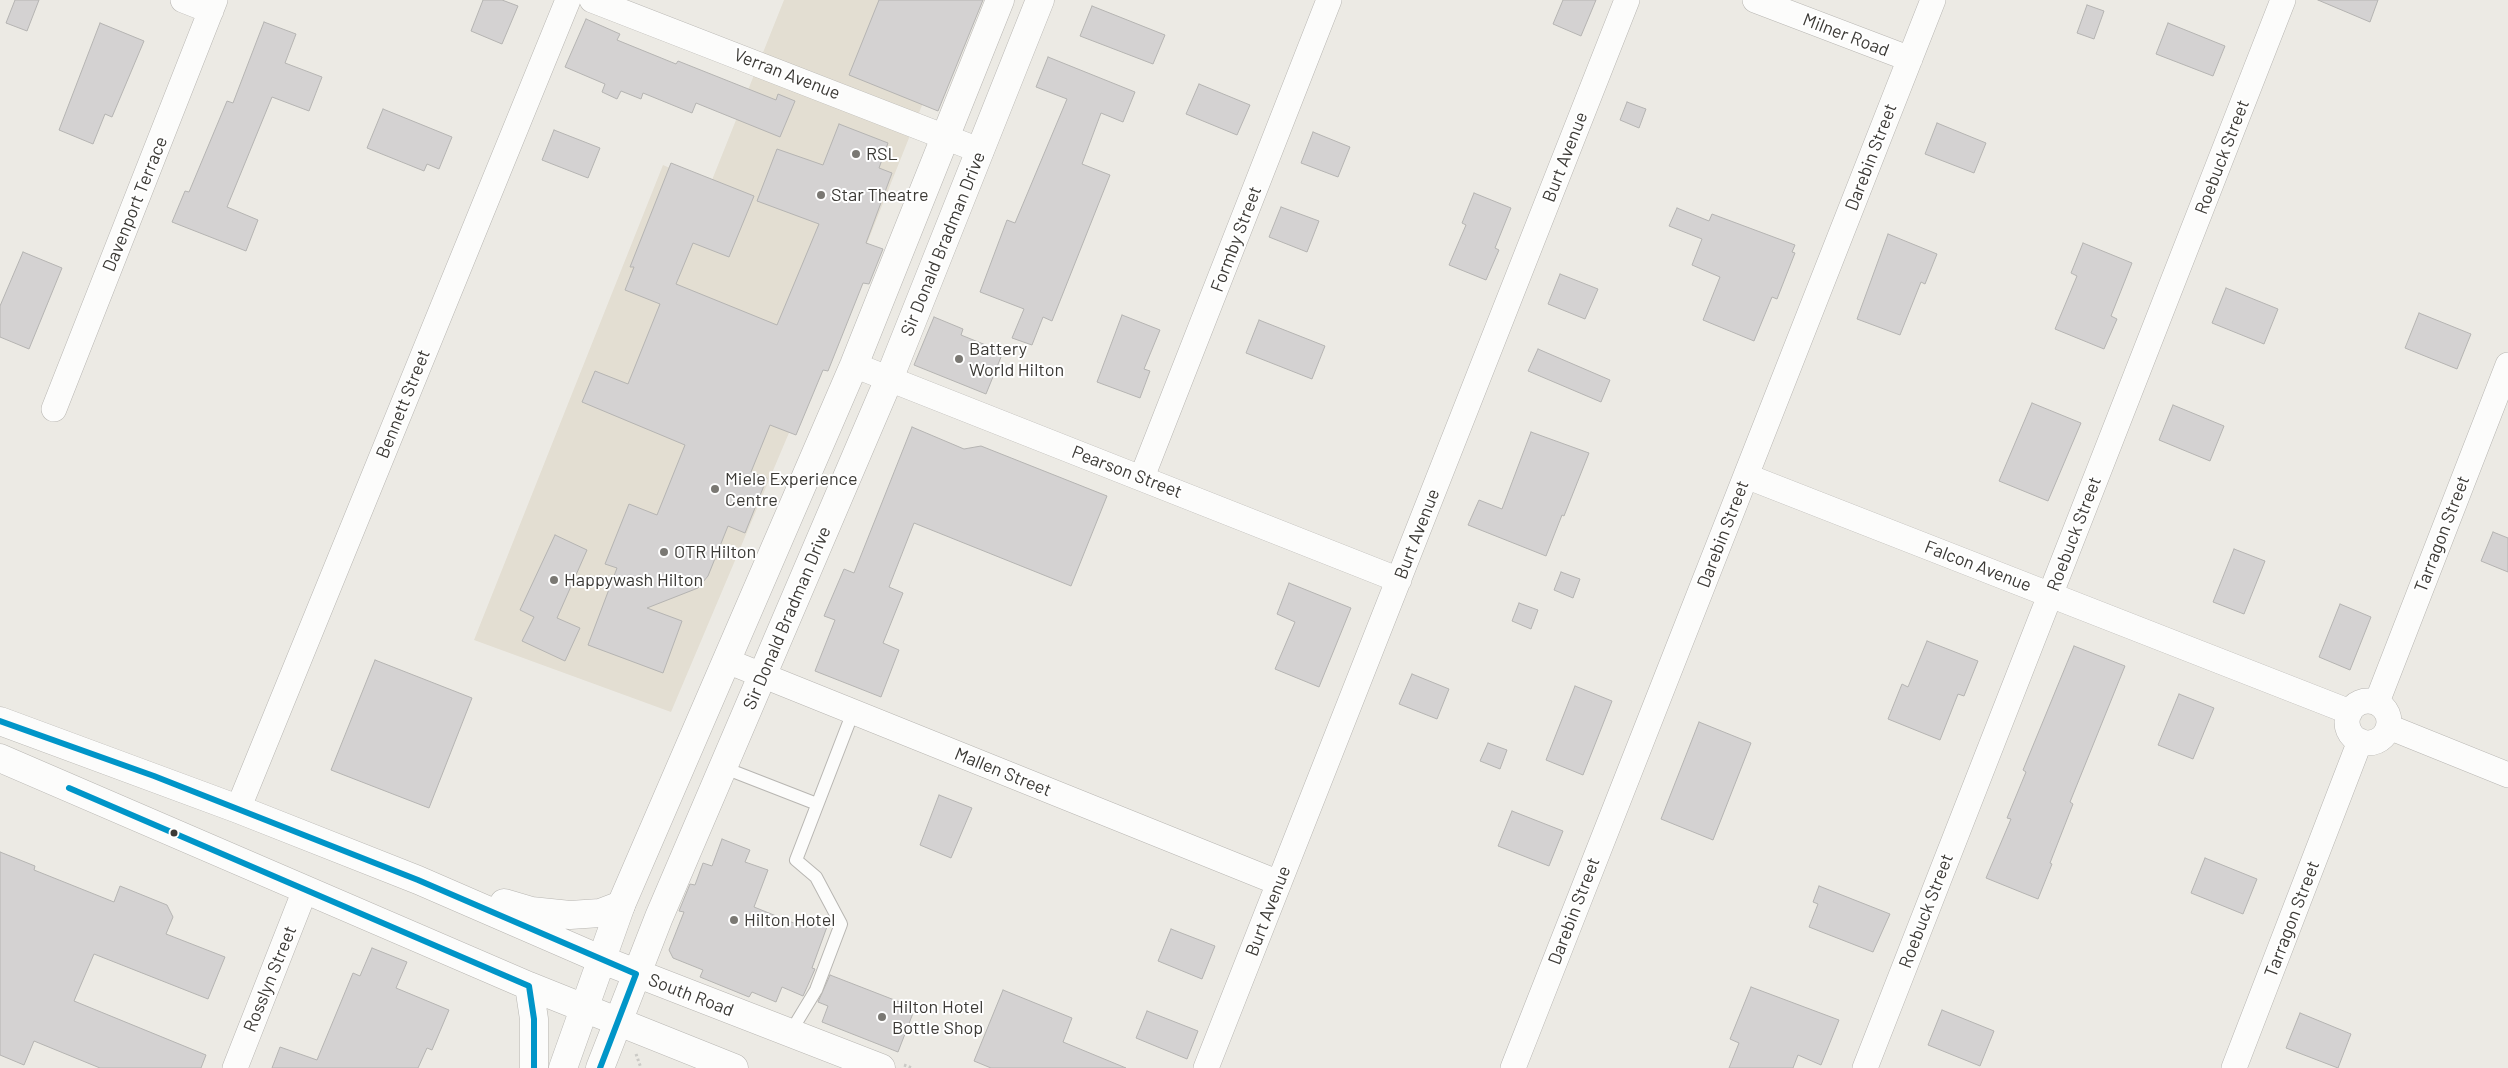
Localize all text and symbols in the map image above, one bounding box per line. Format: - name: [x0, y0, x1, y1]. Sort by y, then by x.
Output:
- street label: Milner Road: [1800, 9, 1892, 61]
- street label: Verran Avenue: [731, 44, 843, 104]
- street label: Roebuck Street: [2190, 97, 2254, 217]
- street label: Darebin Street: [1841, 100, 1901, 214]
- street label: Burt Avenue: [1538, 109, 1592, 205]
- street label: Davenport Terrace: [98, 133, 172, 275]
- place label: RSL: [866, 143, 898, 165]
- marker: RSL: [850, 148, 862, 160]
- street label: Sir Donald Bradman Drive: [896, 149, 990, 339]
- street label: Formby Street: [1206, 183, 1266, 295]
- place label: Star Theatre: [831, 184, 928, 206]
- marker: Star Theatre: [815, 189, 827, 201]
- place label: Battery World Hilton: [969, 338, 1064, 380]
- street label: Bennett Street: [371, 346, 435, 462]
- marker: Battery World Hilton: [953, 353, 965, 365]
- street label: Pearson Street: [1069, 441, 1185, 503]
- place label: Miele Experience Centre: [725, 468, 857, 510]
- street label: Tarragon Street: [2410, 473, 2474, 595]
- street label: Roebuck Street: [2042, 474, 2106, 594]
- street label: Darebin Street: [1693, 477, 1753, 591]
- marker: Miele Experience Centre: [709, 483, 721, 495]
- street label: Burt Avenue: [1390, 486, 1444, 582]
- street label: Sir Donald Bradman Drive: [739, 523, 835, 713]
- street label: Falcon Avenue: [1922, 536, 2034, 596]
- place label: OTR Hilton: [674, 541, 756, 563]
- marker: OTR Hilton: [658, 546, 670, 558]
- place label: Happywash Hilton: [564, 569, 703, 591]
- marker: Happywash Hilton: [548, 574, 560, 586]
- street label: Mallen Street: [951, 743, 1055, 801]
- unlabelled marker: [169, 828, 179, 838]
- street label: Roebuck Street: [1894, 851, 1958, 971]
- street label: Darebin Street: [1544, 854, 1604, 968]
- street label: Tarragon Street: [2260, 858, 2324, 980]
- street label: Burt Avenue: [1241, 863, 1295, 959]
- place label: Hilton Hotel: [744, 909, 835, 931]
- marker: Hilton Hotel: [728, 914, 740, 926]
- street label: Rosslyn Street: [239, 923, 301, 1035]
- street label: South Road: [645, 969, 737, 1021]
- place label: Hilton Hotel Bottle Shop: [892, 996, 983, 1038]
- marker: Hilton Hotel Bottle Shop: [876, 1011, 888, 1023]

